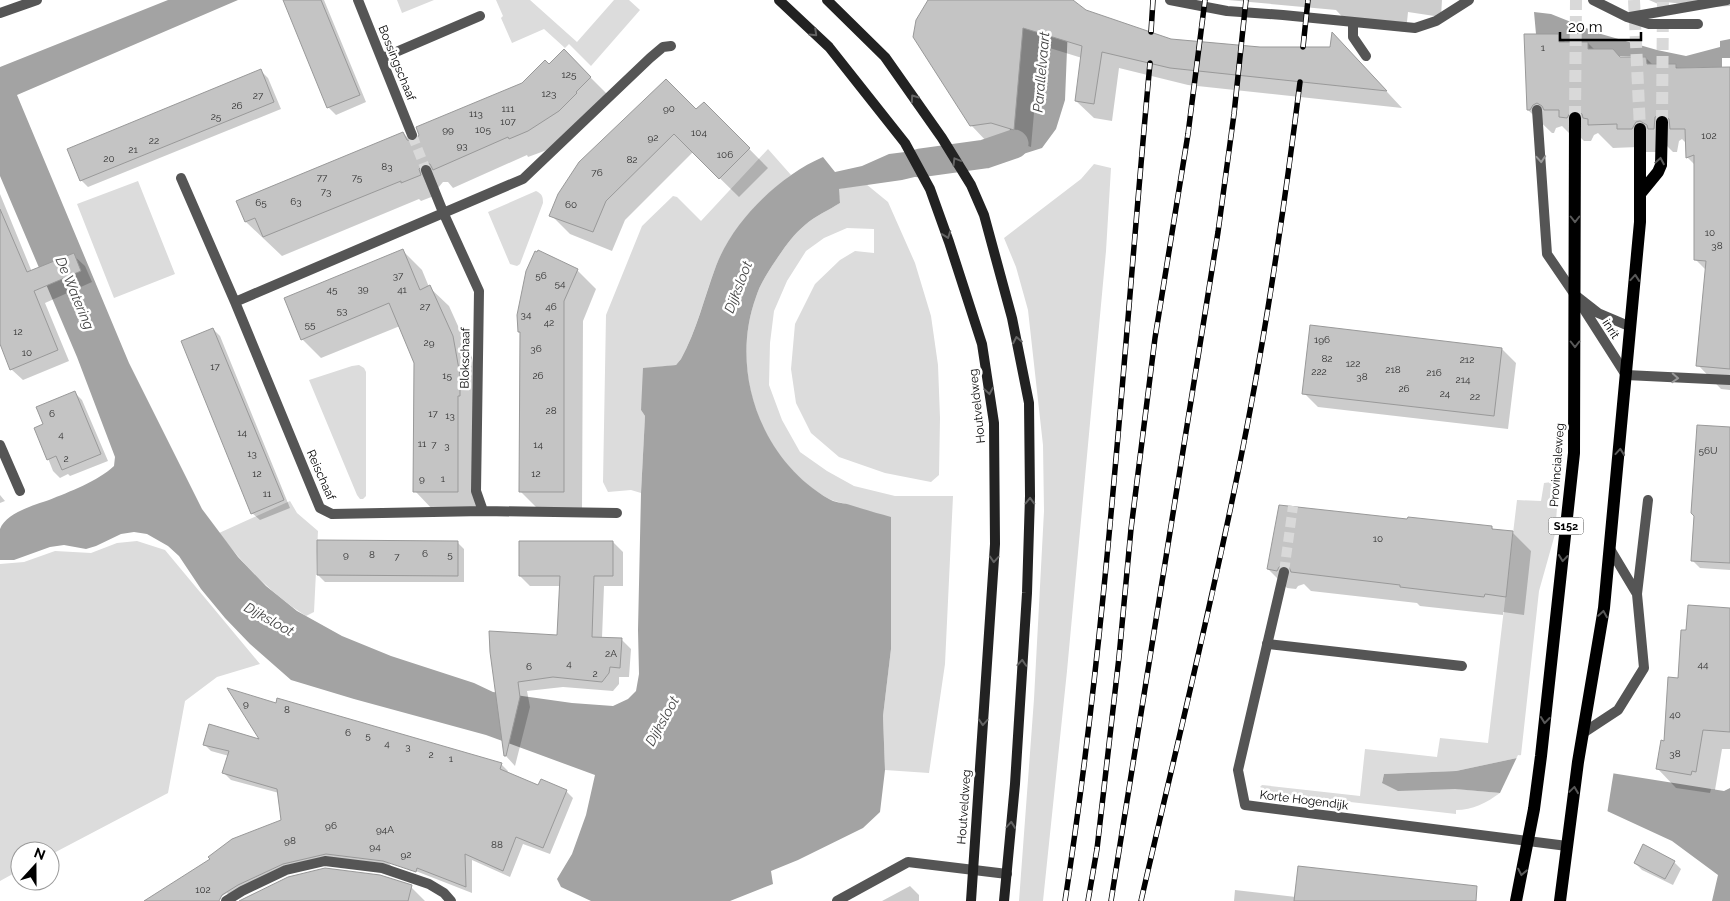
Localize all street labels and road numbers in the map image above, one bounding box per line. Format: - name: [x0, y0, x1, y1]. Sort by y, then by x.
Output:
- street label: Bossingschaaf: [376, 23, 419, 104]
- street label: inrit: [1600, 317, 1622, 341]
- street label: Blokschaaf: [457, 326, 473, 389]
- street label: Houtveldweg: [966, 368, 988, 444]
- street label: Provincialeweg: [1547, 422, 1567, 508]
- street label: Reischaaf: [304, 448, 339, 503]
- road number: S152: [1548, 518, 1584, 534]
- street label: Houtveldweg: [954, 769, 974, 845]
- street label: Korte Hogendijk: [1259, 788, 1350, 812]

